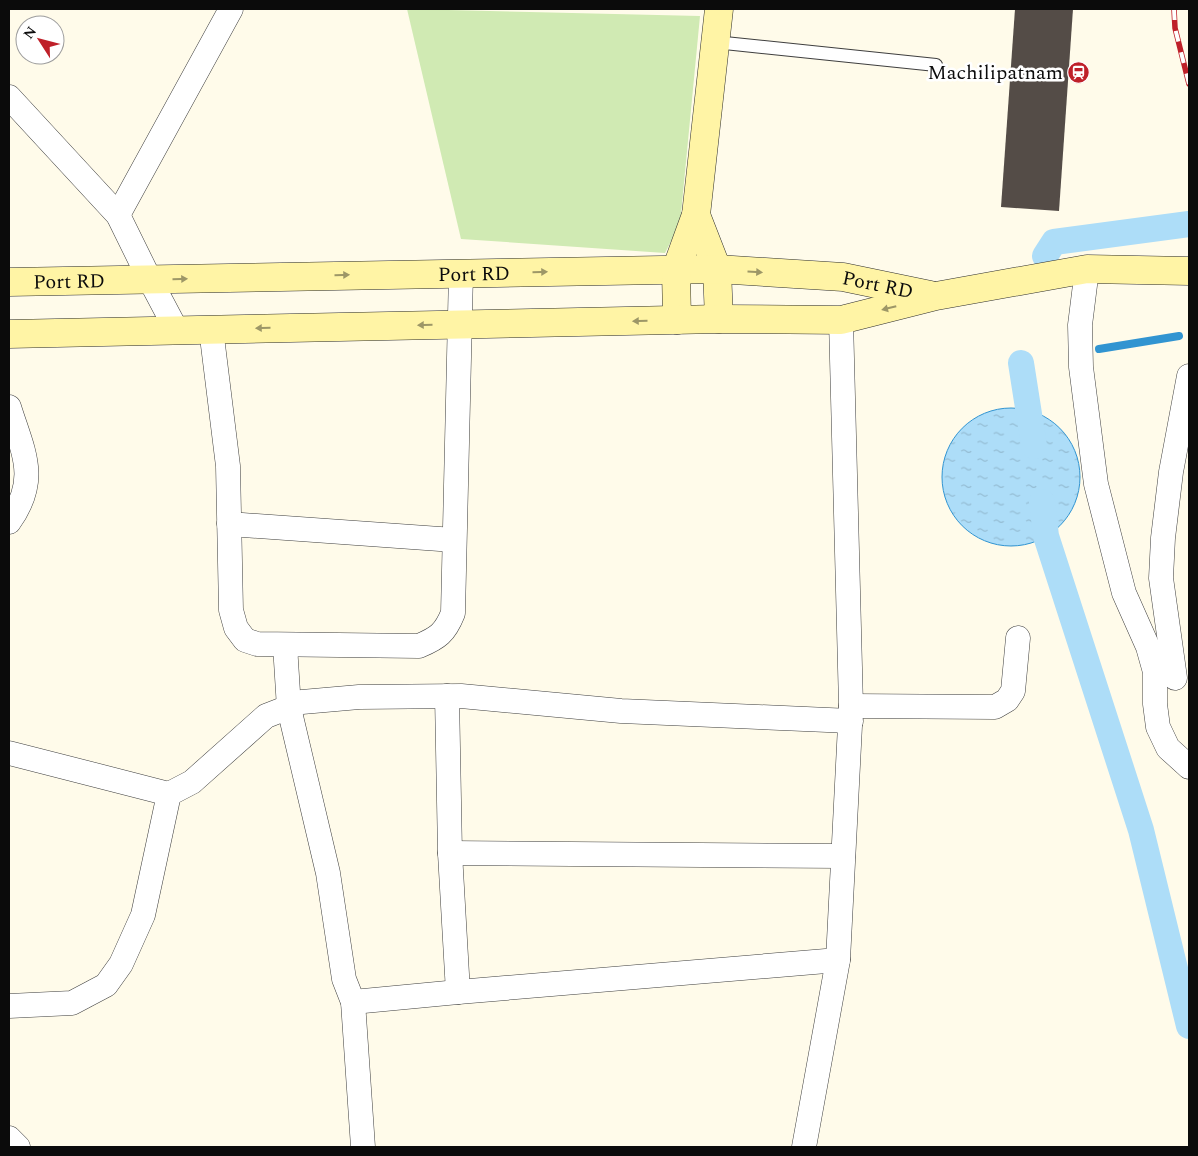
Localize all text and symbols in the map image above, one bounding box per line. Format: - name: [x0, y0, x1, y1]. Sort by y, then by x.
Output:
- north arrow: [15, 15, 65, 65]
- text: N: [18, 22, 42, 43]
- place label: Machilipatnam: [928, 58, 1063, 88]
- station icon: Machilipatnam: [1067, 60, 1091, 84]
- street label: Port RD: [438, 259, 510, 290]
- street label: Port RD: [839, 263, 916, 307]
- street label: Port RD: [33, 266, 105, 298]
- one-way arrow: [532, 268, 548, 276]
- one-way arrow: [747, 268, 763, 276]
- one-way arrow: [335, 271, 351, 279]
- one-way arrow: [172, 274, 188, 282]
- one-way arrow: [881, 304, 896, 312]
- one-way arrow: [632, 317, 648, 325]
- one-way arrow: [417, 321, 433, 329]
- one-way arrow: [254, 325, 270, 333]

